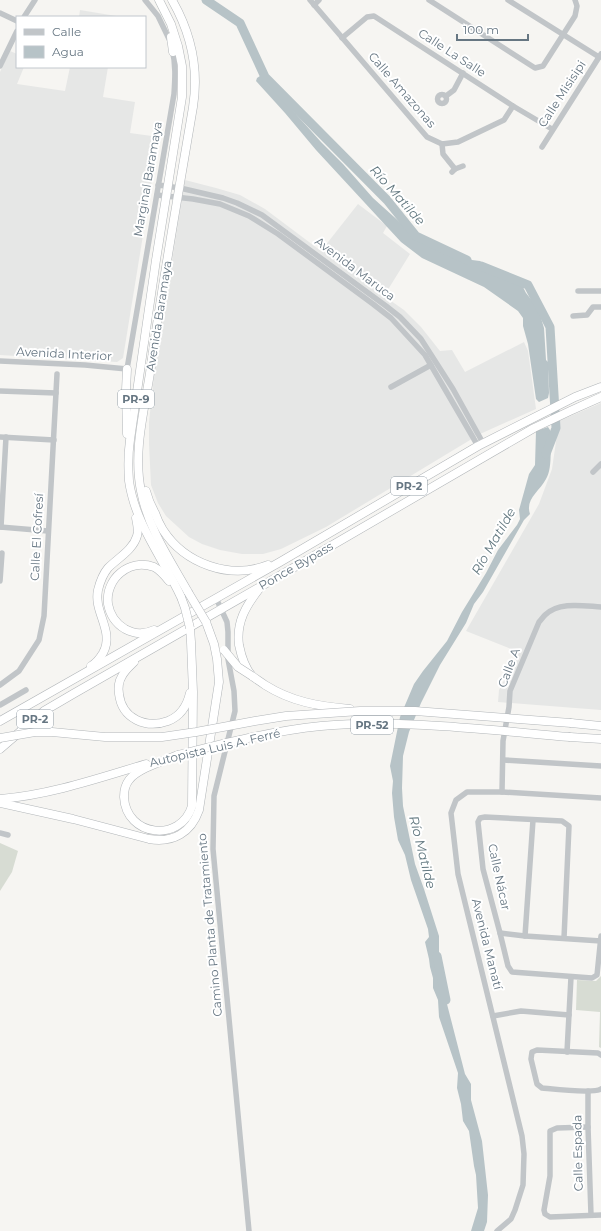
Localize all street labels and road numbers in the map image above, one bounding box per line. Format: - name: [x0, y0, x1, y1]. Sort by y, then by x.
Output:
- street label: Calle La Salle: [416, 25, 489, 80]
- street label: Calle Amazonas: [365, 49, 439, 131]
- street label: Calle Misisipi: [534, 58, 589, 130]
- street label: Marginal Baramaya: [130, 120, 165, 238]
- street label: Avenida Maruca: [312, 233, 398, 304]
- street label: Avenida Baramaya: [142, 259, 175, 372]
- street label: Avenida Interior: [16, 344, 112, 363]
- road number: PR-9: [118, 390, 154, 408]
- road number: PR-2: [391, 477, 427, 495]
- street label: Calle El Cofresí: [27, 492, 46, 581]
- street label: Ponce Bypass: [256, 538, 336, 593]
- street label: Calle A: [494, 646, 523, 690]
- road number: PR-2: [17, 710, 53, 728]
- road number: PR-52: [351, 716, 393, 734]
- street label: Autopista Luis A. Ferré: [148, 725, 282, 770]
- street label: Camino Planta de Tratamiento: [194, 833, 225, 1017]
- street label: Calle Nácar: [485, 842, 514, 912]
- street label: Avenida Manatí: [469, 897, 506, 992]
- street label: Calle Espada: [569, 1115, 586, 1191]

